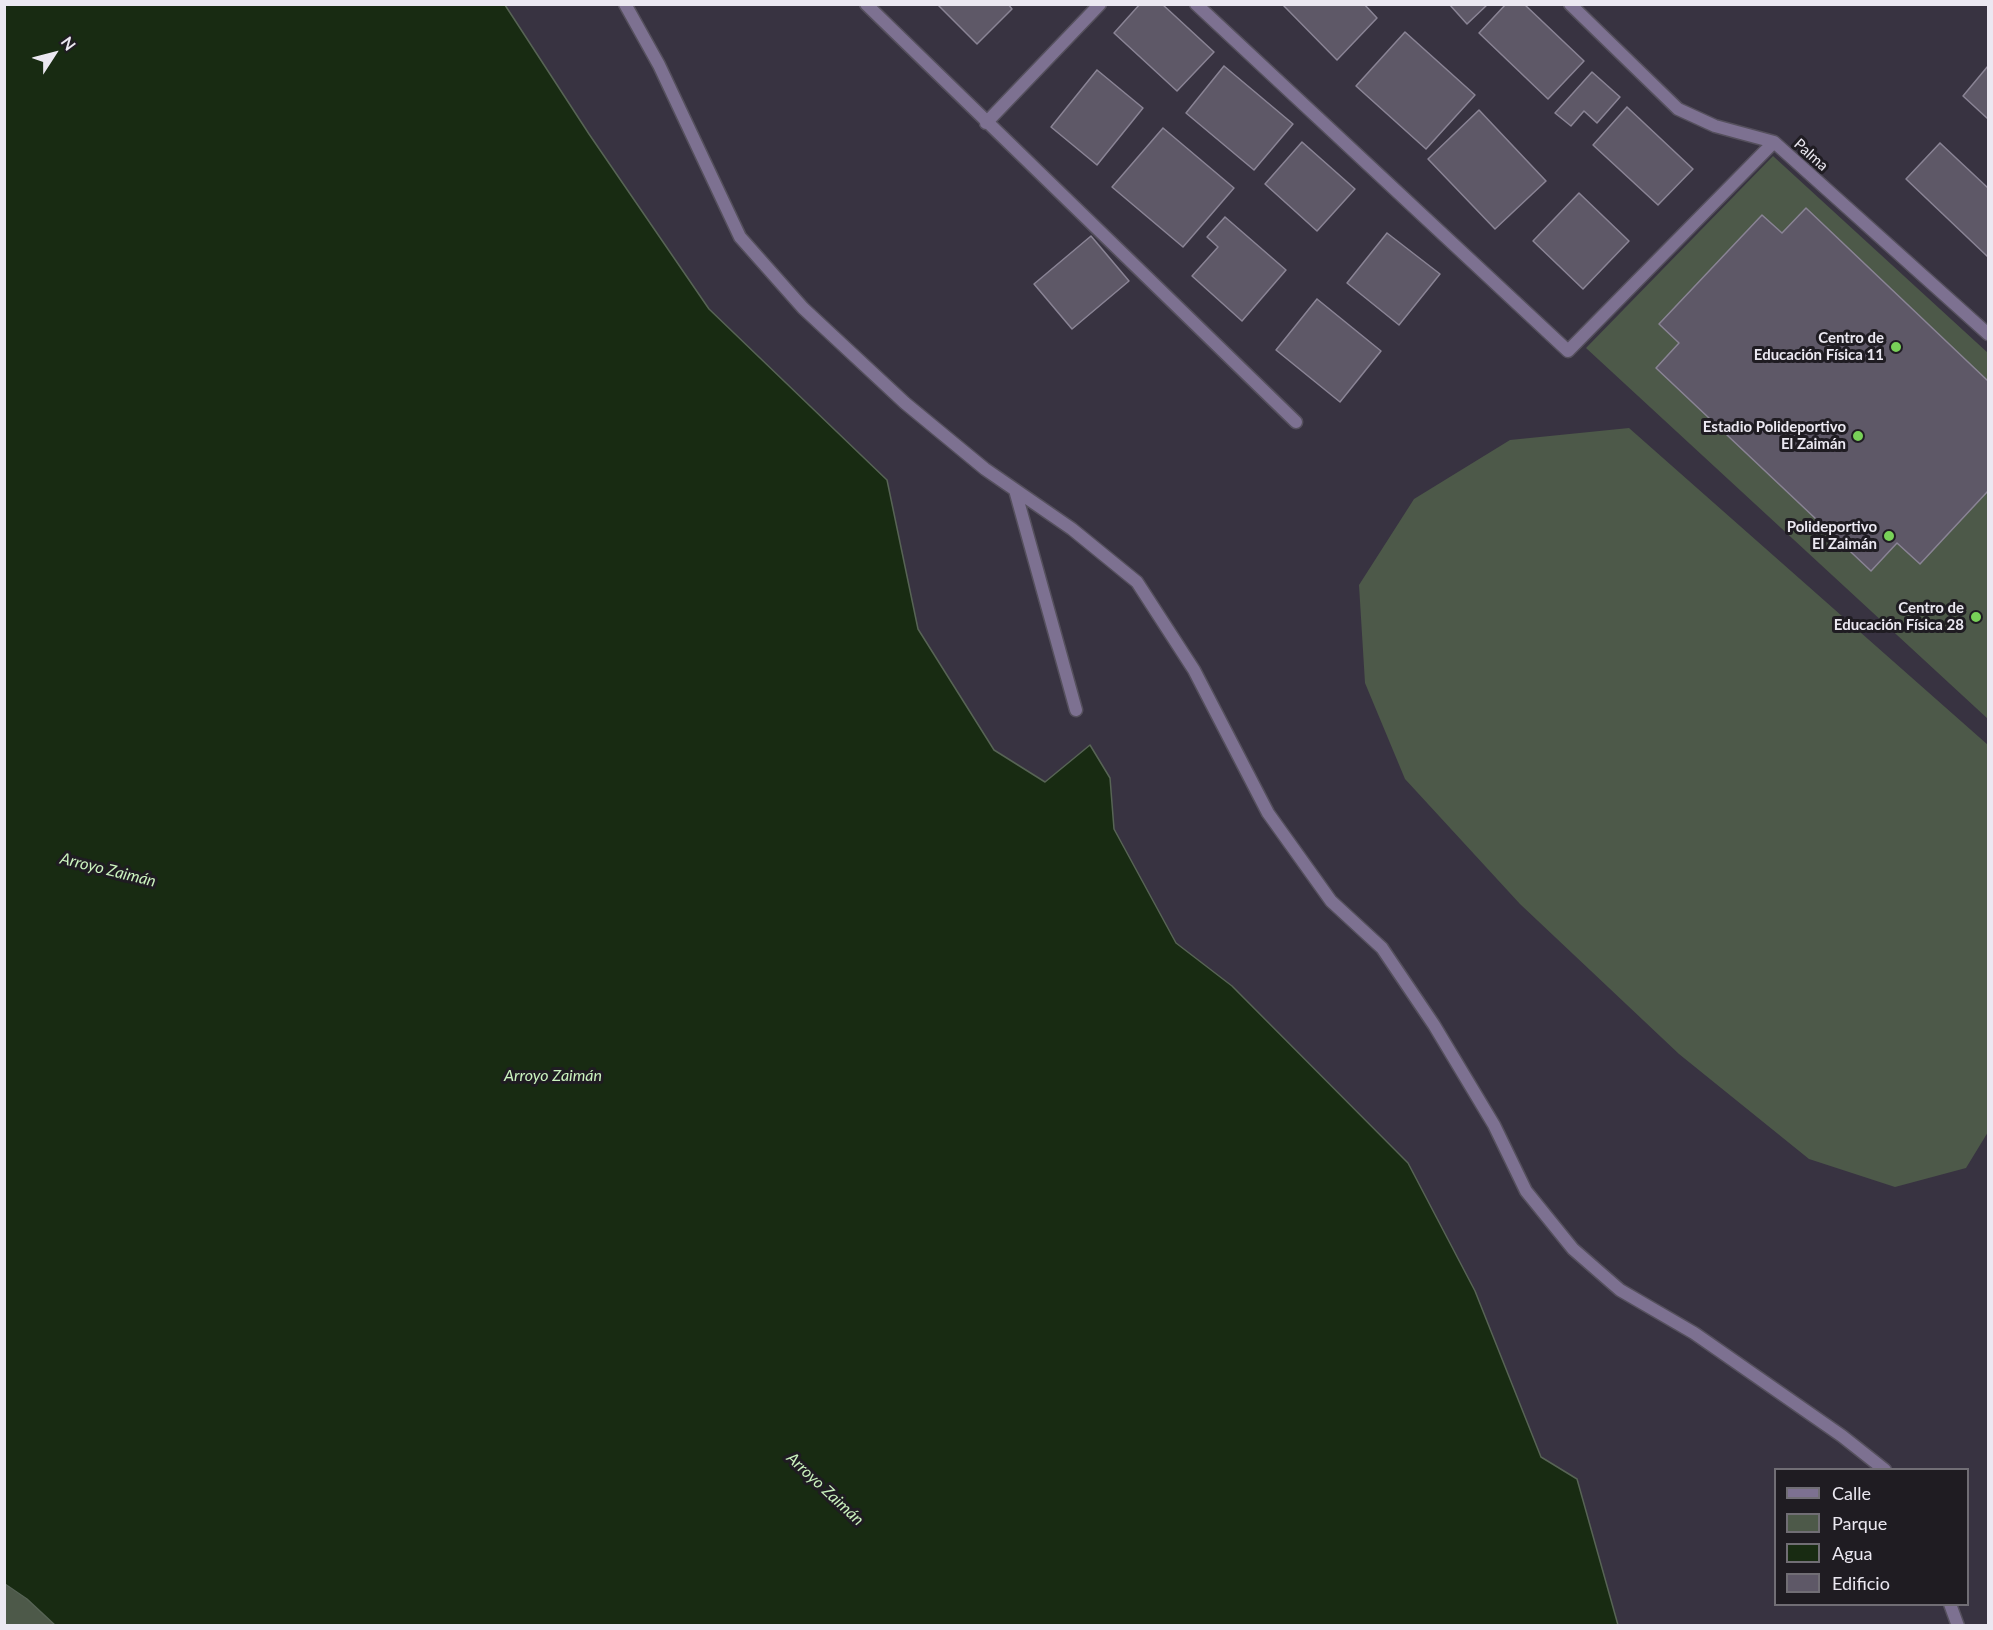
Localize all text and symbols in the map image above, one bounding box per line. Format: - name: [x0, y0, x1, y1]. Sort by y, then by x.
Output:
- north arrow: [24, 24, 84, 84]
- text: N: [58, 33, 80, 54]
- street label: Palma: [1790, 135, 1832, 175]
- place label: Centro de Educación Física 11: [1754, 329, 1884, 364]
- marker: Centro de Educación Física 11: [1889, 340, 1903, 354]
- place label: Estadio Polideportivo El Zaimán: [1703, 418, 1846, 453]
- marker: Estadio Polideportivo El Zaimán: [1851, 429, 1865, 443]
- place label: Polideportivo El Zaimán: [1787, 518, 1877, 553]
- marker: Polideportivo El Zaimán: [1882, 529, 1896, 543]
- place label: Centro de Educación Física 28: [1834, 599, 1964, 634]
- marker: Centro de Educación Física 28: [1969, 610, 1983, 624]
- water label: Arroyo Zaimán: [58, 849, 158, 891]
- water label: Arroyo Zaimán: [504, 1066, 602, 1086]
- water label: Arroyo Zaimán: [783, 1449, 867, 1529]
- legend: [1774, 1468, 1969, 1606]
- text: Calle: [1832, 1482, 1871, 1504]
- text: Parque: [1832, 1512, 1887, 1534]
- text: Agua: [1832, 1542, 1873, 1564]
- text: Edificio: [1832, 1572, 1890, 1594]

